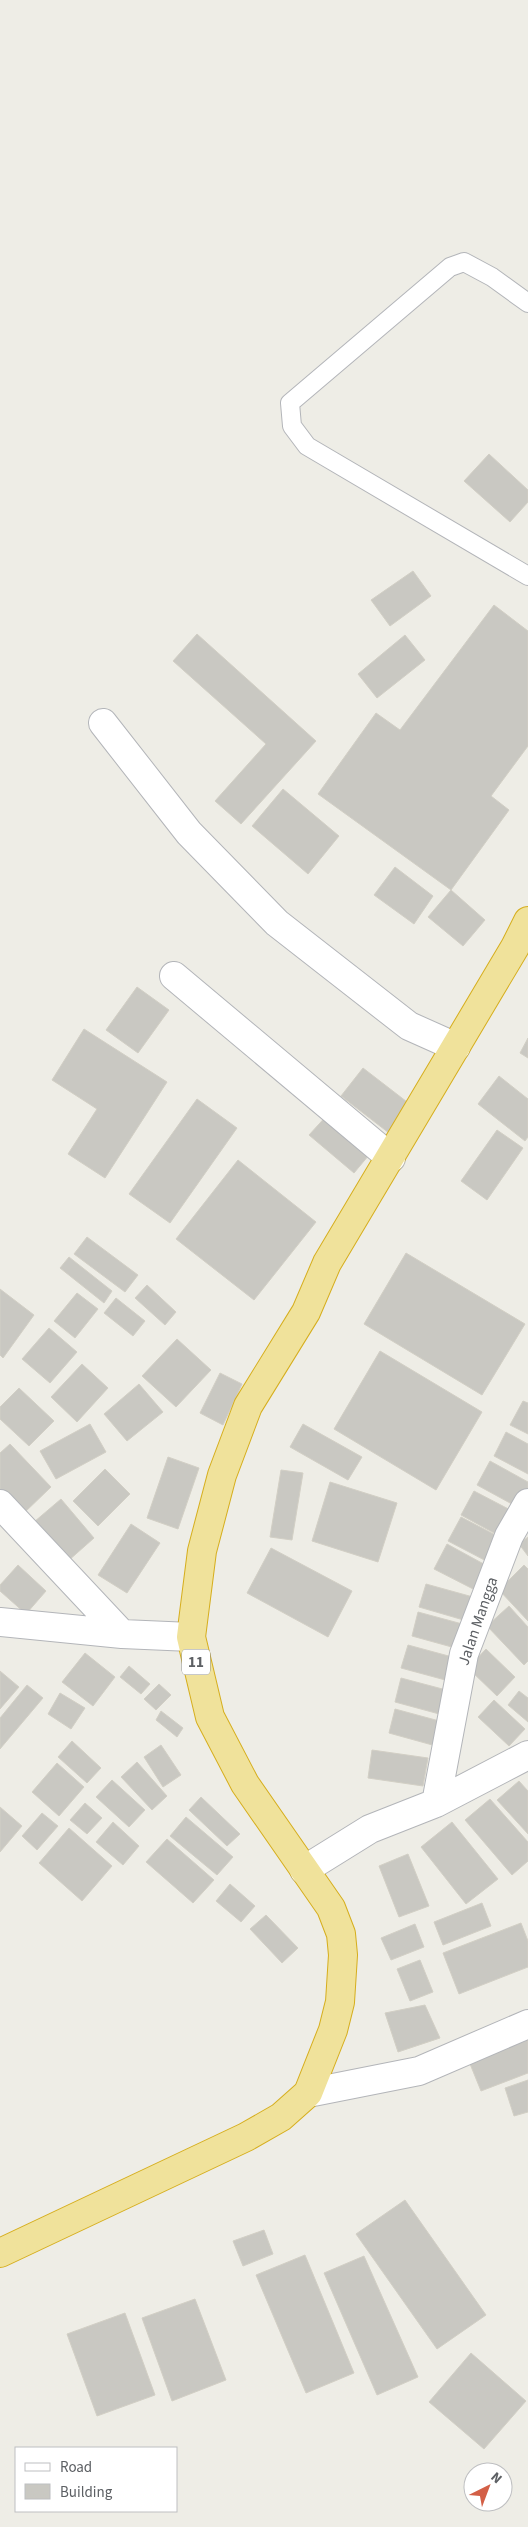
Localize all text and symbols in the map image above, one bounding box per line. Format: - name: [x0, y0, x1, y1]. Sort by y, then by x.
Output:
- street label: Jalan Mangga: [453, 1574, 503, 1668]
- road number: 11: [182, 1650, 210, 1674]
- legend: [15, 2447, 178, 2512]
- text: Road: [60, 2457, 92, 2478]
- north arrow: [463, 2462, 513, 2512]
- text: N: [486, 2468, 506, 2489]
- text: Building: [60, 2482, 113, 2503]

